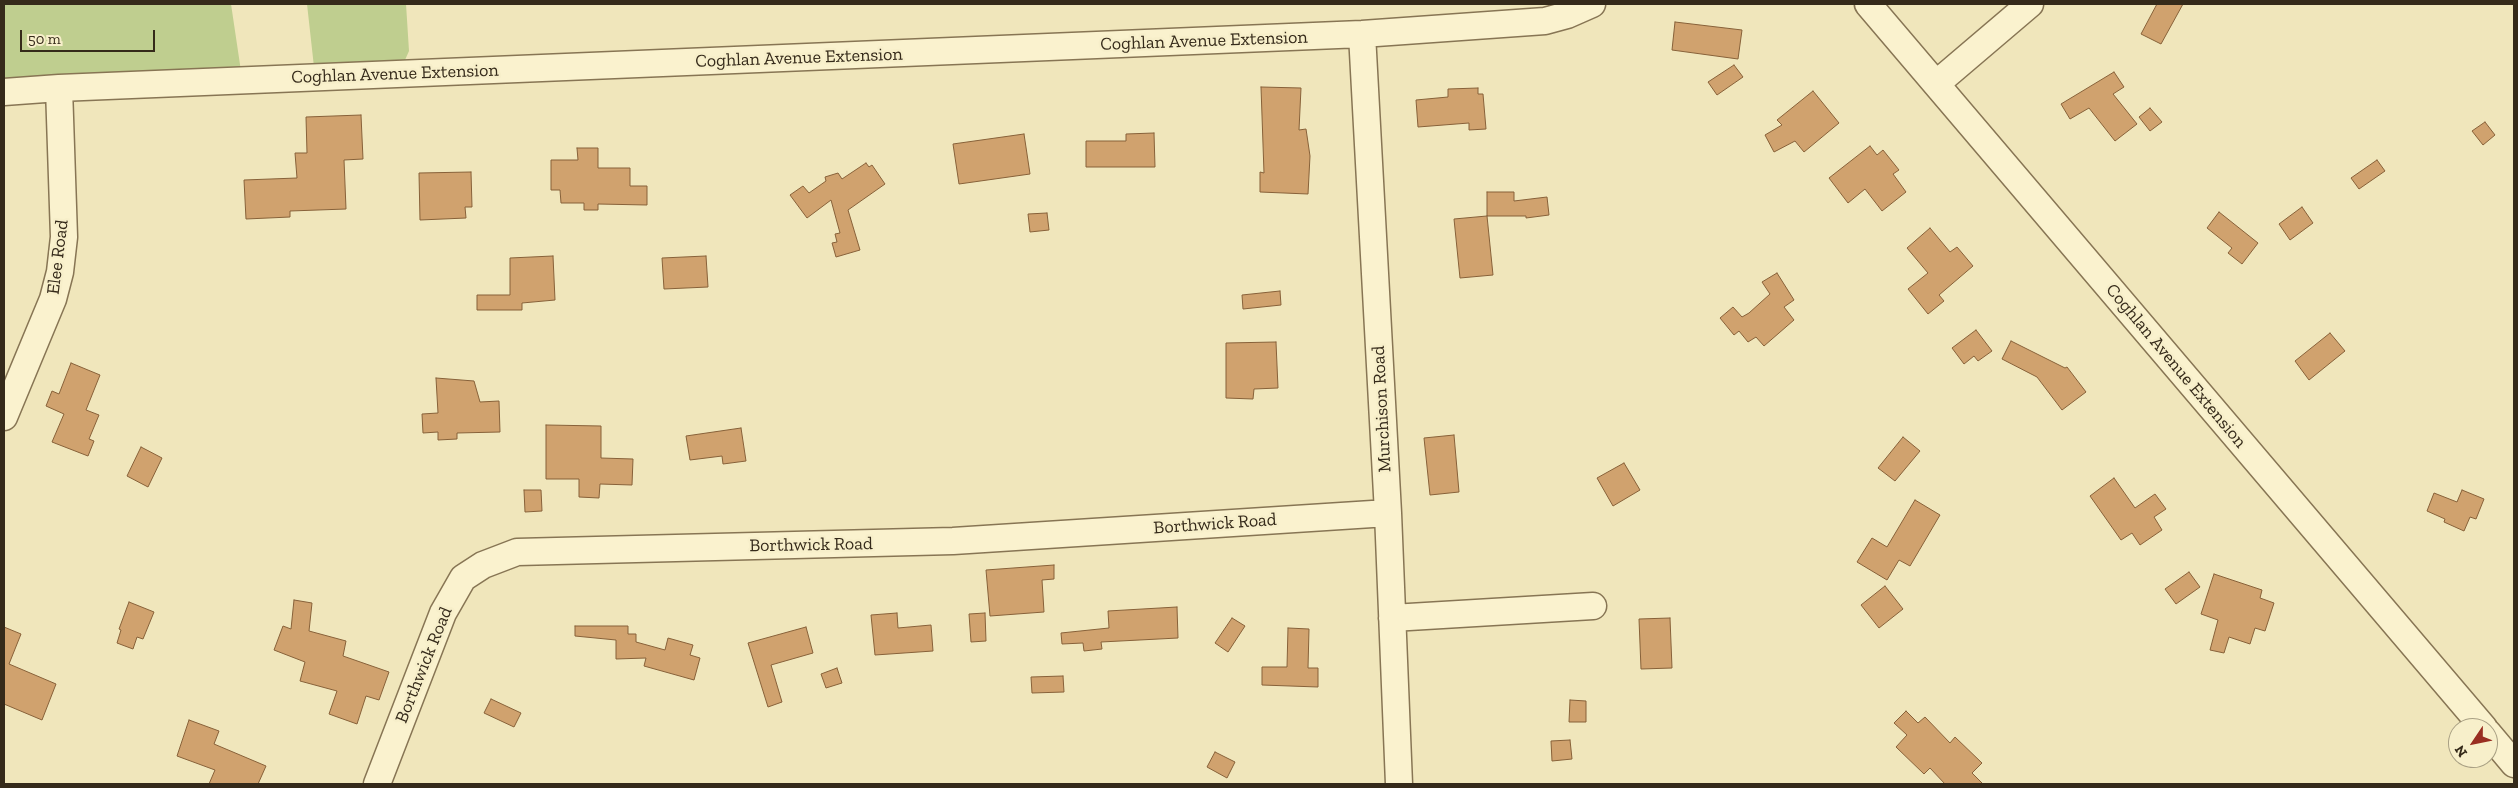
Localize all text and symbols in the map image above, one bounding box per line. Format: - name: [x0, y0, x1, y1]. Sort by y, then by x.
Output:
- scale bar: [22, 20, 158, 52]
- street label: Coghlan Avenue Extension: [1100, 27, 1308, 55]
- text: 50 m: [28, 30, 61, 48]
- street label: Coghlan Avenue Extension: [695, 44, 903, 72]
- street label: Coghlan Avenue Extension: [291, 60, 499, 88]
- street label: Elee Road: [43, 218, 73, 296]
- street label: Coghlan Avenue Extension: [2101, 280, 2251, 452]
- street label: Murchison Road: [1368, 345, 1396, 473]
- street label: Borthwick Road: [1153, 509, 1277, 539]
- street label: Borthwick Road: [749, 533, 873, 557]
- street label: Borthwick Road: [391, 604, 457, 726]
- north arrow: [2448, 718, 2498, 768]
- text: N: [2451, 742, 2471, 760]

